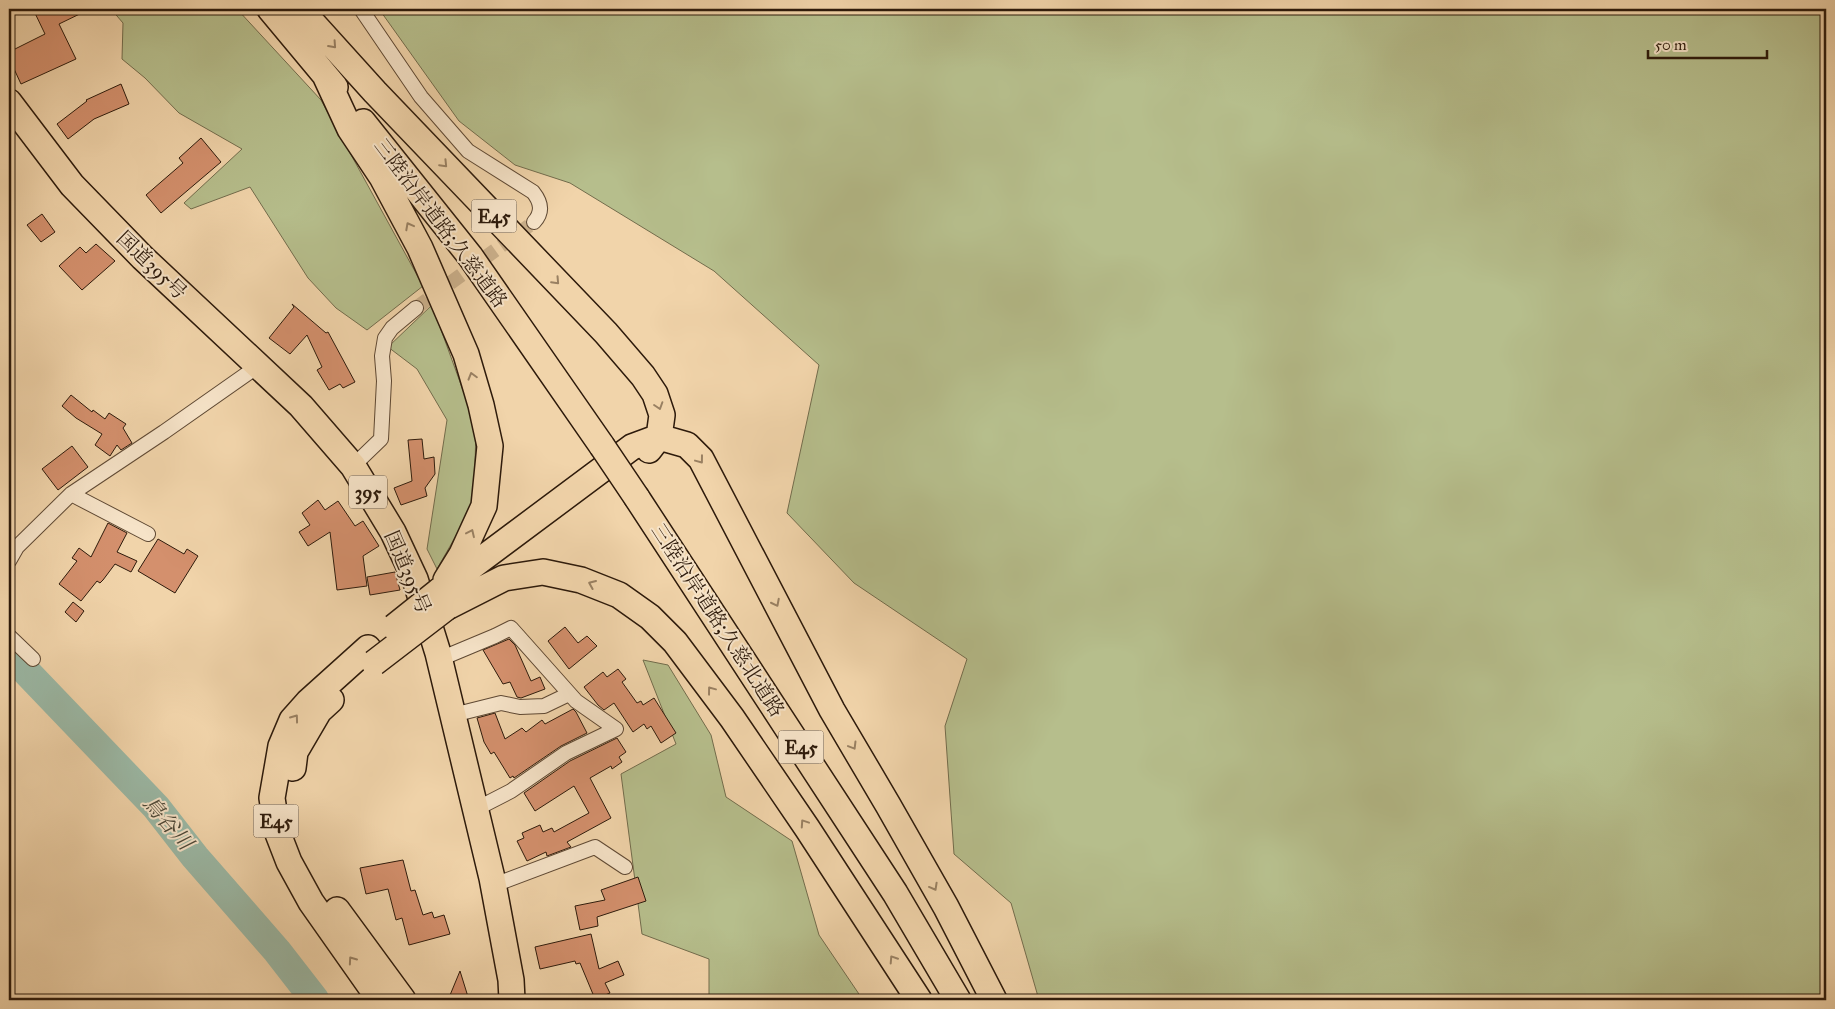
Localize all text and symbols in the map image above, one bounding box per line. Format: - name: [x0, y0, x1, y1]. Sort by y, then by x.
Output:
- scale bar: [1648, 28, 1766, 60]
- text: 50 m: [1655, 36, 1687, 54]
- one-way arrow: [327, 40, 336, 49]
- street label: 三陸沿岸道路;久慈道路: [370, 134, 512, 312]
- one-way arrow: [438, 158, 447, 167]
- road number: E45: [472, 200, 516, 232]
- one-way arrow: [405, 223, 415, 232]
- street label: 国道395号: [112, 226, 192, 304]
- one-way arrow: [550, 276, 559, 285]
- one-way arrow: [468, 372, 478, 380]
- one-way arrow: [653, 401, 663, 409]
- one-way arrow: [694, 454, 703, 464]
- road number: 395: [349, 476, 387, 508]
- street label: 三陸沿岸道路;久慈北道路: [646, 519, 790, 721]
- street label: 国道395号: [380, 527, 436, 617]
- one-way arrow: [465, 529, 476, 538]
- one-way arrow: [588, 580, 597, 591]
- one-way arrow: [770, 598, 780, 607]
- one-way arrow: [708, 686, 717, 696]
- one-way arrow: [289, 714, 298, 724]
- road number: E45: [778, 730, 824, 764]
- one-way arrow: [847, 741, 857, 750]
- water label: 鳥谷川: [138, 791, 200, 857]
- road number: E45: [254, 804, 298, 838]
- one-way arrow: [801, 820, 810, 829]
- one-way arrow: [928, 881, 938, 890]
- one-way arrow: [890, 956, 899, 965]
- one-way arrow: [349, 957, 358, 966]

